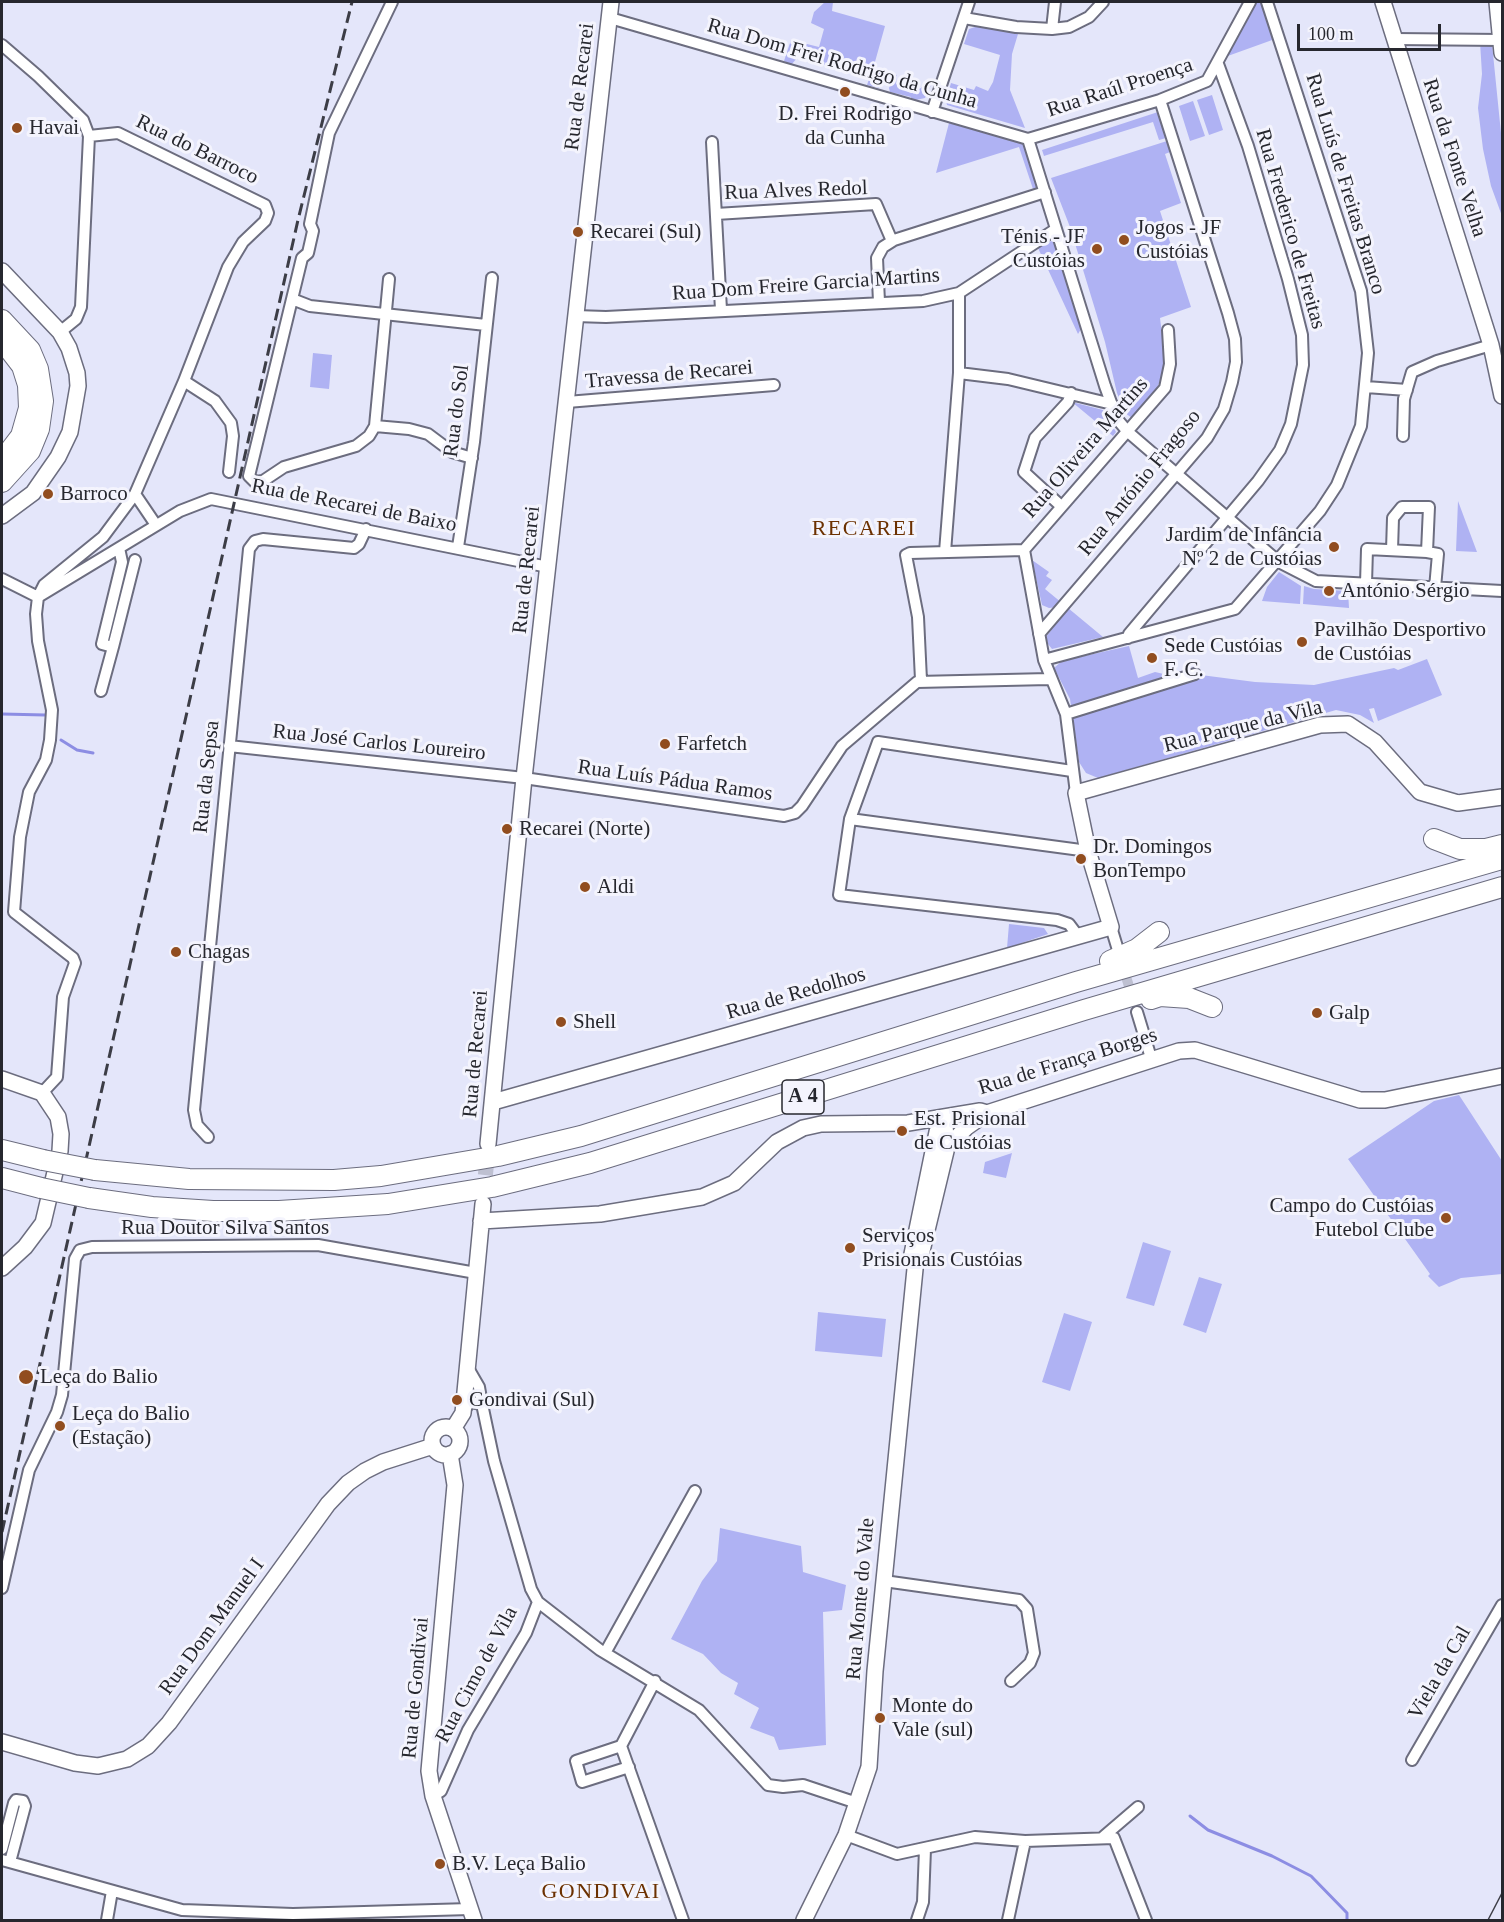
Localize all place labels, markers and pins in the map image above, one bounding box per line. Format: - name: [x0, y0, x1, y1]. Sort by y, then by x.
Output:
- marker: D. Frei Rodrigo da Cunha: [838, 85, 852, 99]
- place label: D. Frei Rodrigo da Cunha: [778, 101, 912, 151]
- place label: Havai: [29, 115, 79, 141]
- marker: Havai: [10, 121, 24, 135]
- place label: Jogos - JF Custóias: [1136, 215, 1221, 265]
- place label: Recarei (Sul): [590, 219, 701, 245]
- place label: Ténis - JF Custóias: [1001, 224, 1085, 274]
- marker: Recarei (Sul): [571, 225, 585, 239]
- marker: Jogos - JF Custóias: [1117, 233, 1131, 247]
- marker: Ténis - JF Custóias: [1090, 242, 1104, 256]
- place label: Barroco: [60, 481, 128, 507]
- marker: Barroco: [41, 487, 55, 501]
- place label: Jardim de Infância Nº 2 de Custóias: [1166, 522, 1322, 572]
- marker: Jardim de Infância Nº 2 de Custóias: [1327, 540, 1341, 554]
- place label: António Sérgio: [1341, 578, 1470, 604]
- marker: António Sérgio: [1322, 584, 1336, 598]
- place label: Pavilhão Desportivo de Custóias: [1314, 617, 1486, 667]
- place label: Sede Custóias F. C.: [1164, 633, 1282, 683]
- marker: Pavilhão Desportivo de Custóias: [1295, 635, 1309, 649]
- marker: Sede Custóias F. C.: [1145, 651, 1159, 665]
- place label: Farfetch: [677, 731, 747, 757]
- marker: Farfetch: [658, 737, 672, 751]
- place label: Recarei (Norte): [519, 816, 650, 842]
- marker: Recarei (Norte): [500, 822, 514, 836]
- place label: Dr. Domingos BonTempo: [1093, 834, 1212, 884]
- marker: Dr. Domingos BonTempo: [1074, 852, 1088, 866]
- place label: Aldi: [597, 874, 634, 900]
- marker: Aldi: [578, 880, 592, 894]
- place label: Chagas: [188, 939, 250, 965]
- marker: Chagas: [169, 945, 183, 959]
- place label: Galp: [1329, 1000, 1370, 1026]
- marker: Galp: [1310, 1006, 1324, 1020]
- place label: Shell: [573, 1009, 616, 1035]
- marker: Shell: [554, 1015, 568, 1029]
- place label: Est. Prisional de Custóias: [914, 1106, 1026, 1156]
- marker: Est. Prisional de Custóias: [895, 1124, 909, 1138]
- place label: Campo do Custóias Futebol Clube: [1269, 1193, 1434, 1243]
- marker: Campo do Custóias Futebol Clube: [1439, 1211, 1453, 1225]
- place label: Serviços Prisionais Custóias: [862, 1223, 1022, 1273]
- marker: Serviços Prisionais Custóias: [843, 1241, 857, 1255]
- place label: Leça do Balio: [40, 1364, 158, 1390]
- marker: Leça do Balio: [17, 1368, 35, 1386]
- place label: Gondivai (Sul): [469, 1387, 594, 1413]
- marker: Gondivai (Sul): [450, 1393, 464, 1407]
- place label: Leça do Balio (Estação): [72, 1401, 190, 1451]
- marker: Leça do Balio (Estação): [53, 1419, 67, 1433]
- place label: Monte do Vale (sul): [892, 1693, 973, 1743]
- marker: Monte do Vale (sul): [873, 1711, 887, 1725]
- place label: B.V. Leça Balio: [452, 1851, 586, 1877]
- marker: B.V. Leça Balio: [433, 1857, 447, 1871]

